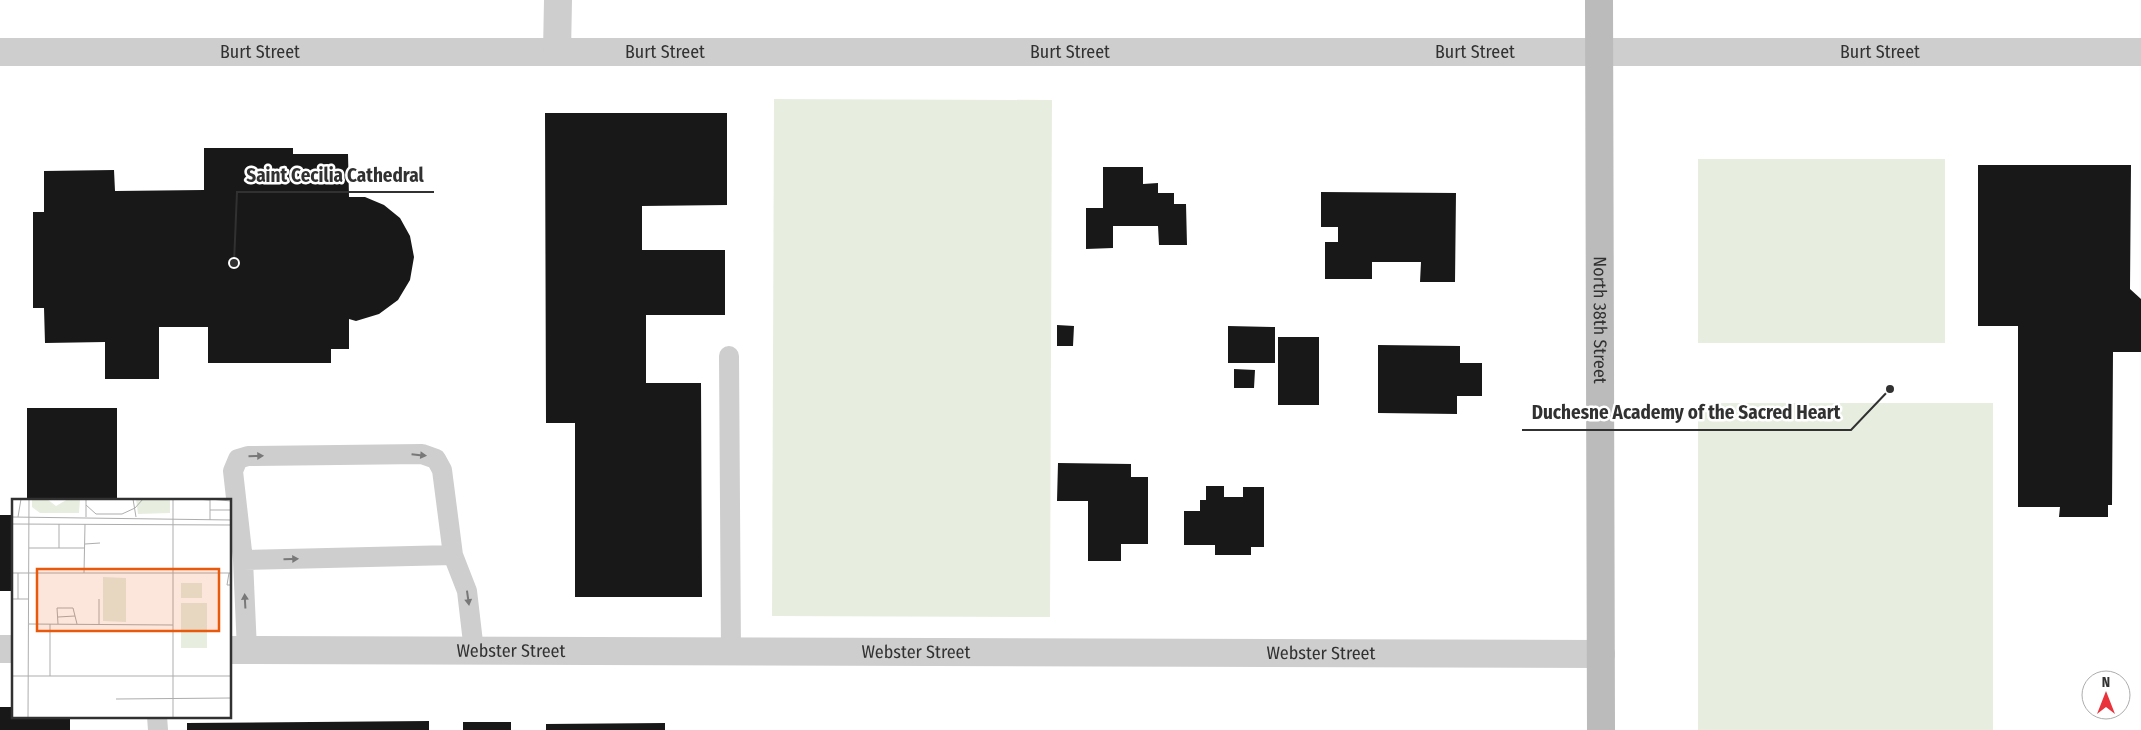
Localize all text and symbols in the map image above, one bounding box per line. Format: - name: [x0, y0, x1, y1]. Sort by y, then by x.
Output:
- street label: Burt Street: [220, 41, 300, 63]
- street label: Burt Street: [625, 41, 705, 63]
- street label: Burt Street: [1030, 41, 1110, 63]
- street label: Burt Street: [1435, 41, 1515, 63]
- street label: Burt Street: [1840, 41, 1920, 63]
- callout: Saint Cecilia Cathedral: [237, 158, 434, 192]
- text: Saint Cecilia Cathedral: [246, 164, 425, 187]
- street label: North 38th Street: [1589, 256, 1611, 384]
- callout: Duchesne Academy of the Sacred Heart: [1522, 396, 1851, 430]
- text: Duchesne Academy of the Sacred Heart: [1532, 401, 1841, 424]
- one-way arrow: [411, 451, 427, 459]
- one-way arrow: [249, 452, 265, 460]
- inset map: [12, 499, 231, 718]
- one-way arrow: [284, 555, 300, 563]
- one-way arrow: [464, 591, 472, 607]
- one-way arrow: [240, 593, 248, 609]
- street label: Webster Street: [457, 640, 566, 662]
- street label: Webster Street: [862, 641, 971, 663]
- street label: Webster Street: [1267, 642, 1376, 664]
- north arrow: [2081, 670, 2131, 720]
- text: N: [2102, 674, 2110, 691]

